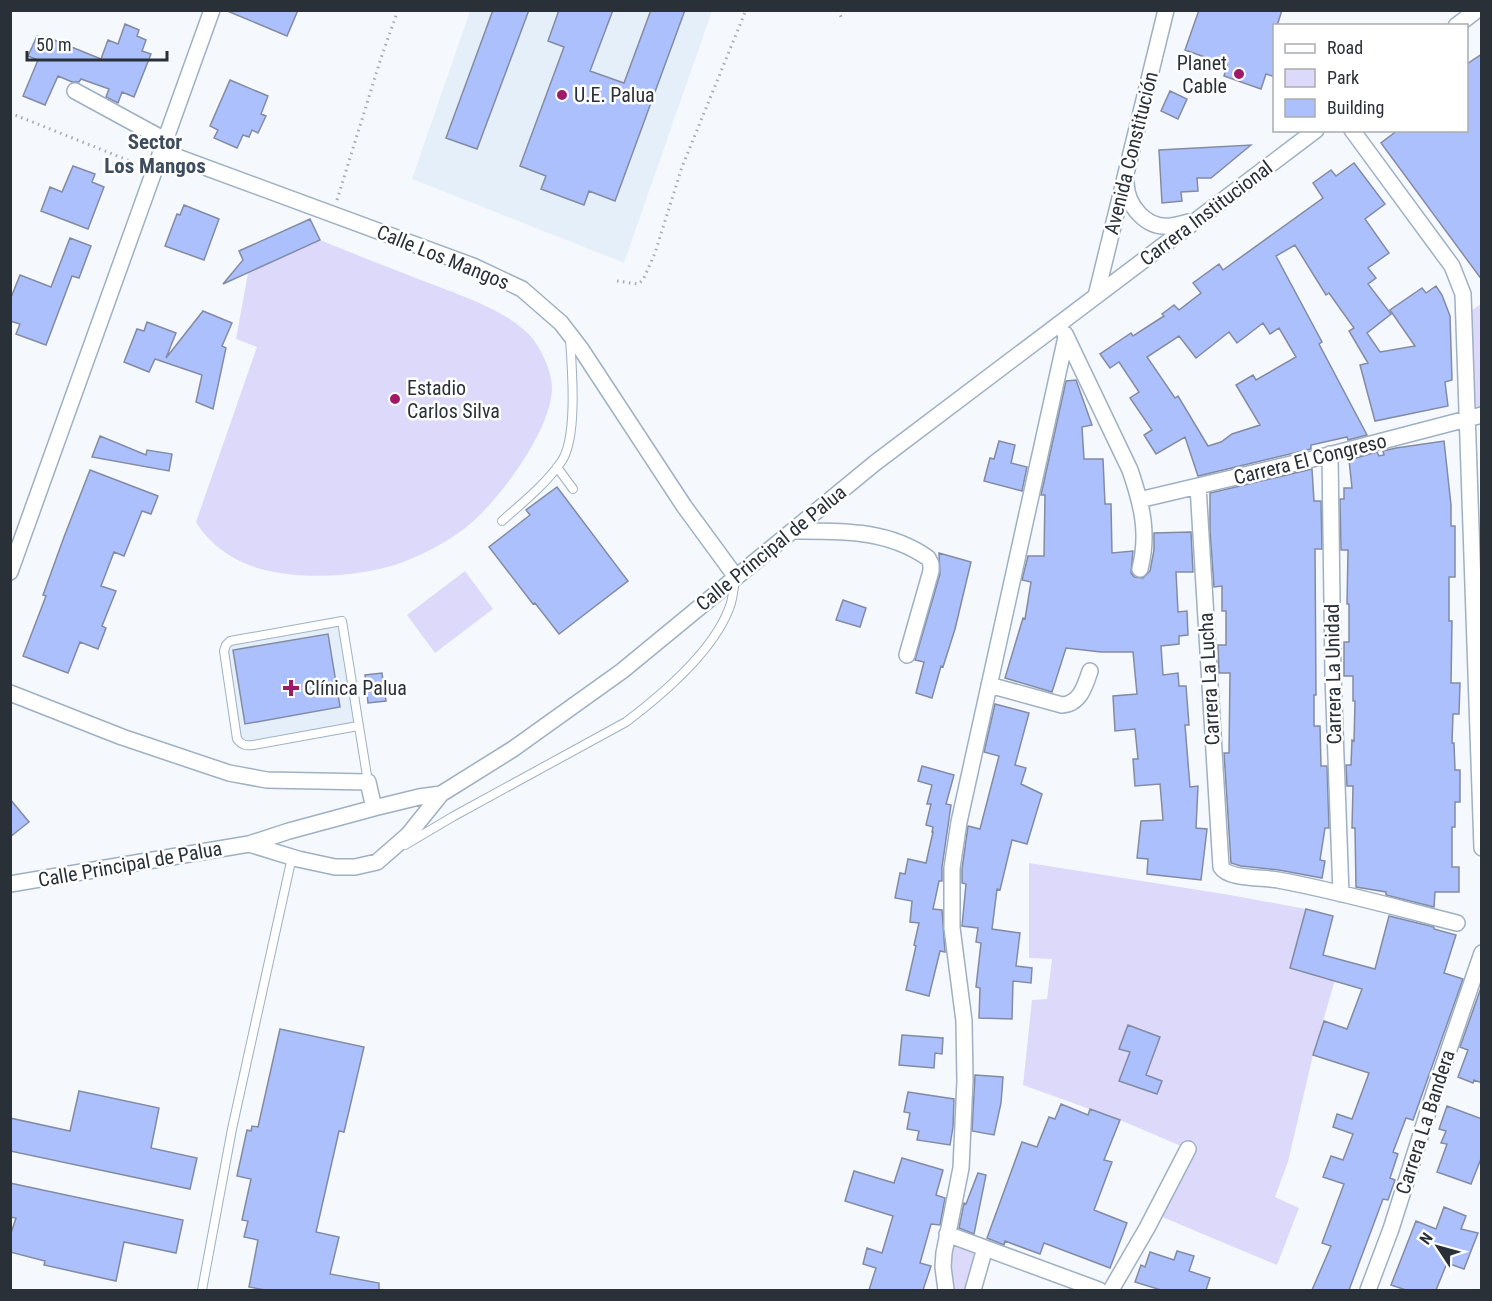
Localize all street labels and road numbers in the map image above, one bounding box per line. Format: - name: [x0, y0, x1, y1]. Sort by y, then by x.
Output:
- street label: Avenida Constitución: [1099, 69, 1163, 237]
- street label: Carrera Institucional: [1135, 155, 1277, 271]
- street label: Calle Los Mangos: [373, 220, 513, 294]
- street label: Carrera El Congreso: [1231, 428, 1389, 490]
- street label: Calle Principal de Palua: [691, 480, 851, 616]
- street label: Carrera La Unidad: [1320, 603, 1346, 745]
- street label: Carrera La Lucha: [1194, 612, 1224, 746]
- street label: Calle Principal de Palua: [36, 836, 224, 892]
- street label: Carrera La Bandera: [1390, 1047, 1460, 1197]

